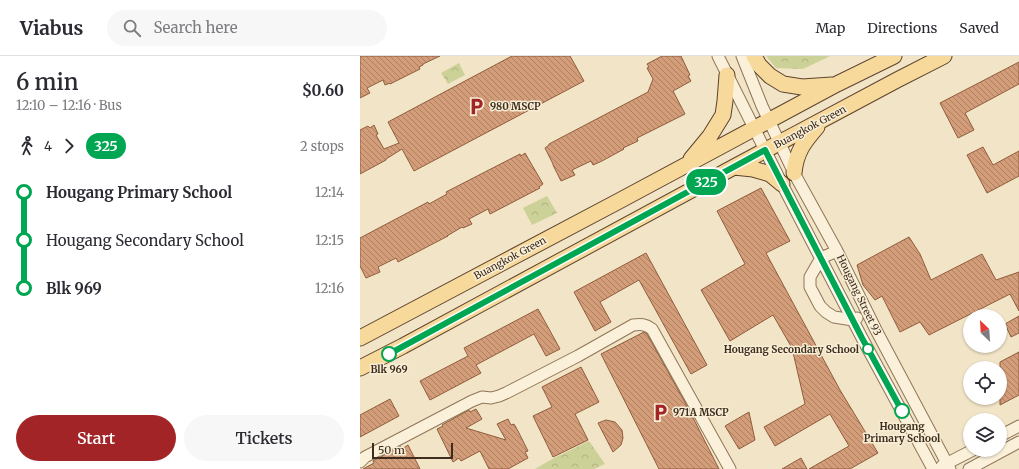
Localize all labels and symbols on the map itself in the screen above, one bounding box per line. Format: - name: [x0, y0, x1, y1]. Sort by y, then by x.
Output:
- parking icon: 980 MSCP: [467, 96, 487, 116]
- place label: 980 MSCP: [490, 100, 541, 113]
- street label: Buangkok Green: [772, 102, 849, 151]
- line badge: 325: [683, 169, 729, 195]
- street label: Buangkok Green: [472, 233, 549, 282]
- street label: Hougang Street 93: [834, 252, 884, 338]
- north arrow: [963, 309, 1007, 353]
- place label: Hougang Secondary School: [724, 343, 860, 356]
- marker: Hougang Secondary School: [862, 343, 874, 355]
- marker: Blk 969: [381, 346, 397, 362]
- place label: Blk 969: [370, 363, 408, 376]
- parking icon: 971A MSCP: [650, 402, 670, 422]
- marker: Hougang Primary School: [894, 403, 910, 419]
- place label: 971A MSCP: [673, 406, 729, 419]
- place label: Hougang Primary School: [864, 420, 941, 445]
- scale bar: [372, 441, 453, 460]

